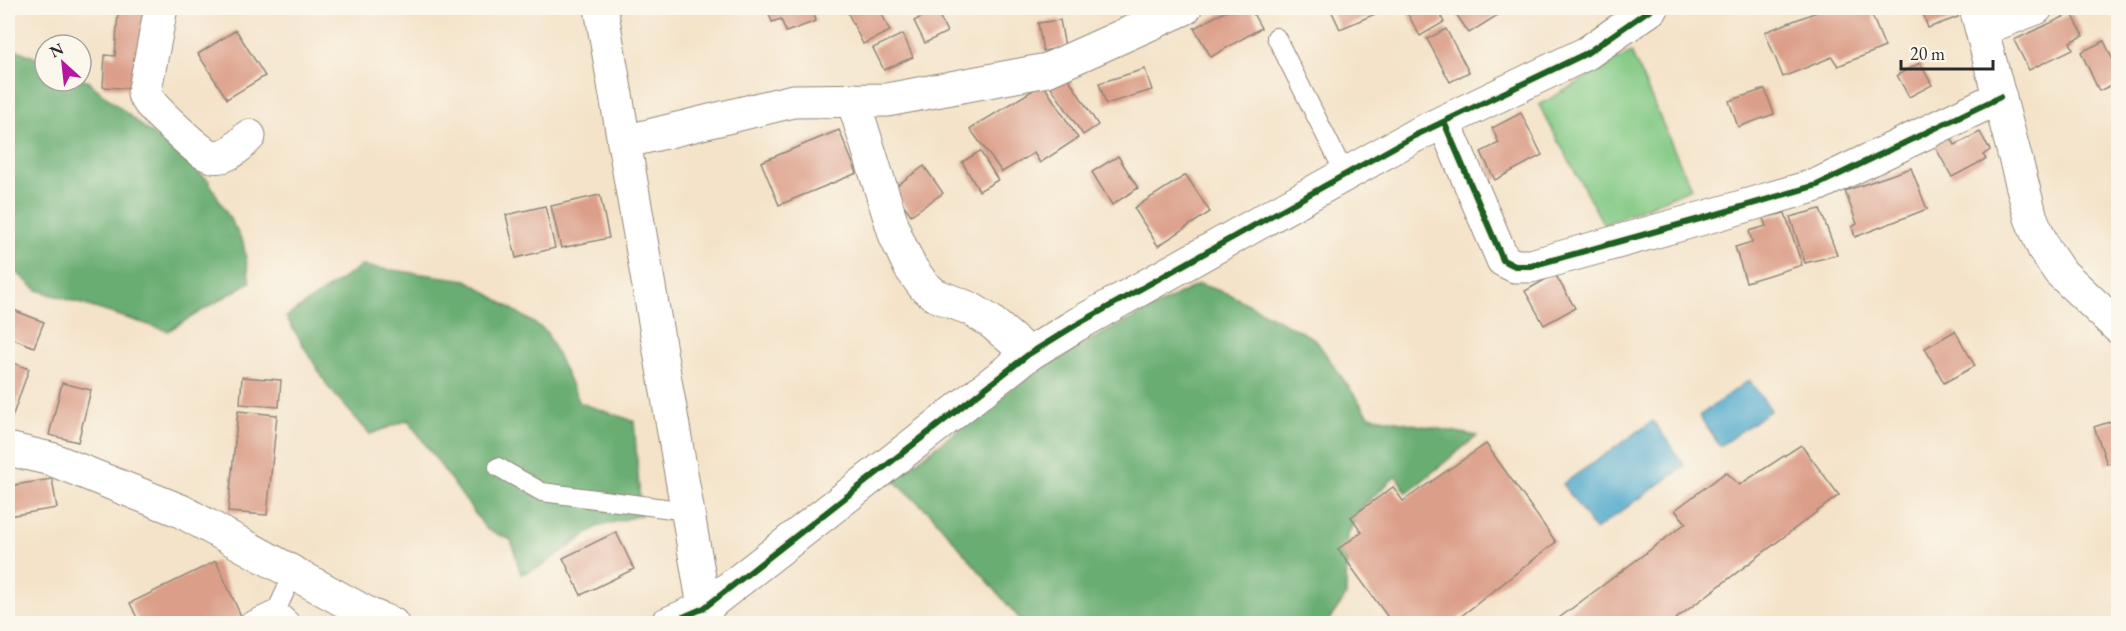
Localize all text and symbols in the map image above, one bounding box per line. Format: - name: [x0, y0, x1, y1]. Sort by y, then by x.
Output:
- north arrow: [33, 33, 93, 93]
- scale bar: [1901, 33, 1992, 71]
- text: N: [46, 38, 67, 62]
- text: 20 m: [1910, 42, 1945, 65]

